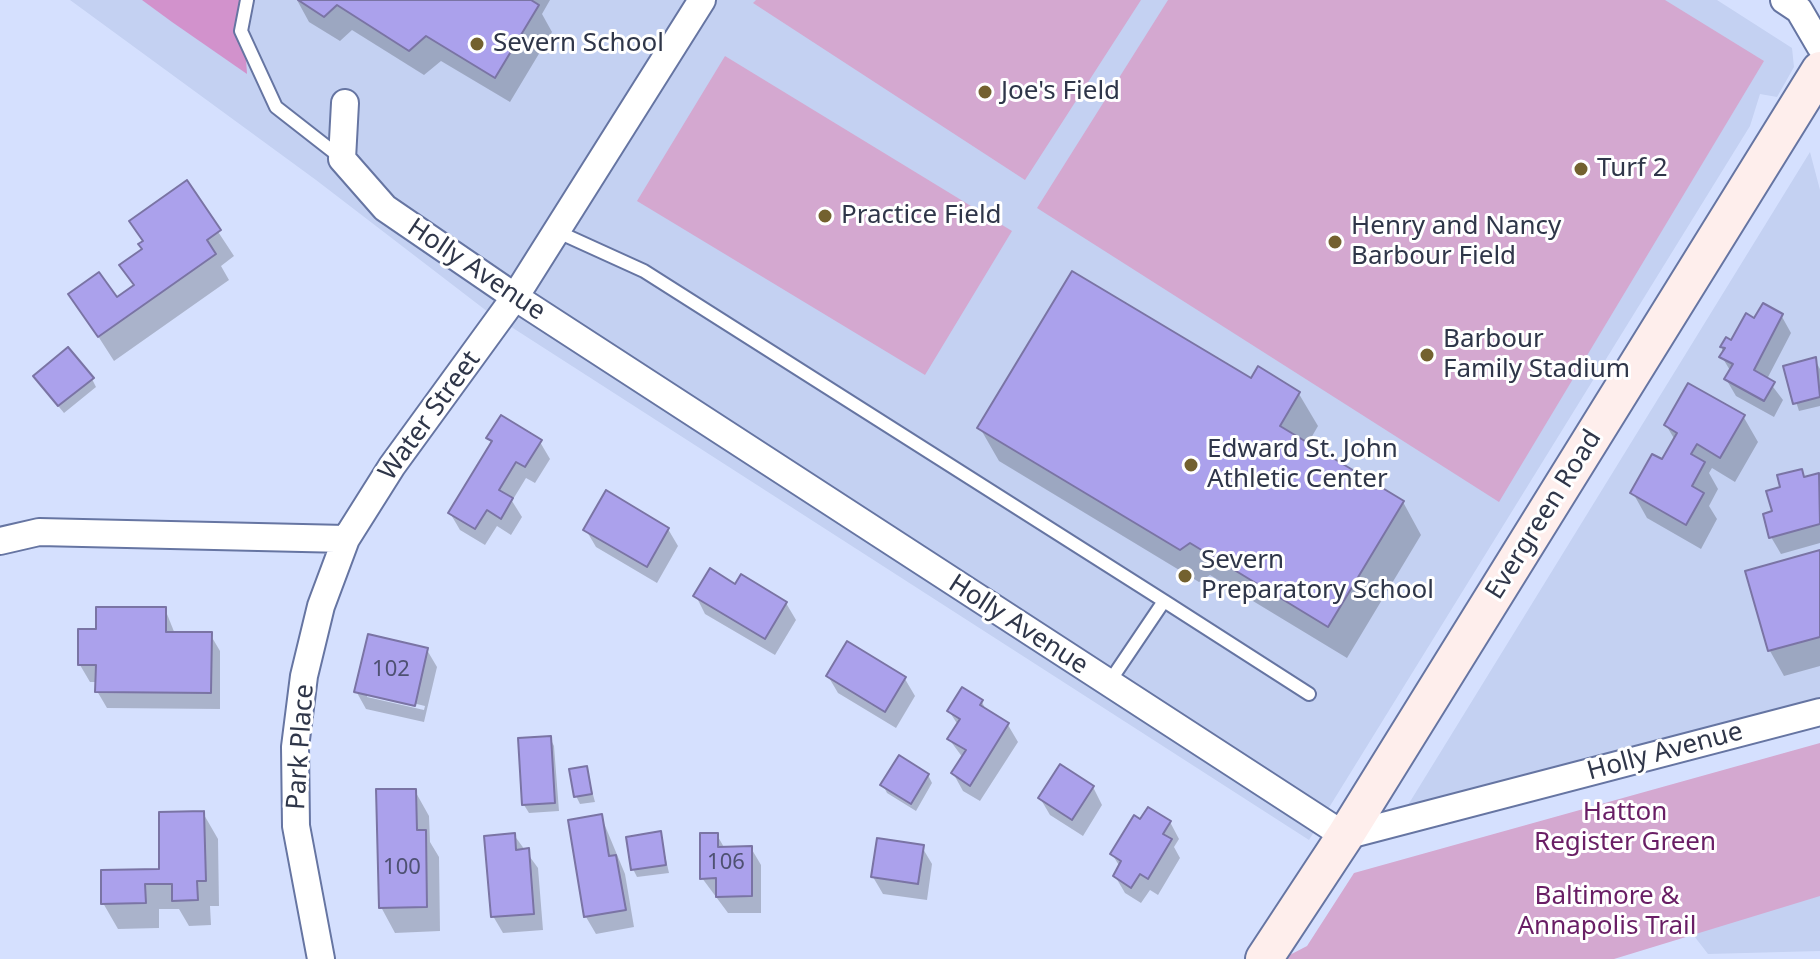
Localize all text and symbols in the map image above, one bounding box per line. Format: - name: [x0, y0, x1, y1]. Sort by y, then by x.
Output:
- place label: Severn School: [493, 28, 664, 60]
- marker: Severn School: [468, 35, 486, 53]
- place label: Joe's Field: [1001, 76, 1120, 108]
- marker: Joe's Field: [976, 83, 994, 101]
- place label: Turf 2: [1597, 153, 1668, 185]
- marker: Turf 2: [1572, 160, 1590, 178]
- place label: Practice Field: [841, 200, 1002, 232]
- marker: Practice Field: [816, 207, 834, 225]
- place label: Henry and Nancy Barbour Field: [1351, 211, 1561, 272]
- street label: Holly Avenue: [401, 212, 551, 328]
- marker: Henry and Nancy Barbour Field: [1326, 233, 1344, 251]
- place label: Barbour Family Stadium: [1443, 324, 1630, 386]
- street label: Water Street: [373, 345, 487, 487]
- marker: Barbour Family Stadium: [1418, 346, 1436, 364]
- street label: Evergreen Road: [1479, 425, 1609, 605]
- place label: Edward St. John Athletic Center: [1207, 434, 1398, 496]
- marker: Edward St. John Athletic Center: [1182, 456, 1200, 474]
- place label: Severn Preparatory School: [1201, 545, 1434, 606]
- marker: Severn Preparatory School: [1176, 567, 1194, 585]
- street label: Holly Avenue: [943, 568, 1093, 682]
- house number: 102: [372, 657, 410, 683]
- street label: Park Place: [281, 683, 321, 811]
- street label: Holly Avenue: [1584, 716, 1746, 788]
- park label: Hatton Register Green: [1534, 797, 1716, 858]
- house number: 106: [707, 850, 745, 876]
- house number: 100: [383, 855, 421, 881]
- park label: Baltimore & Annapolis Trail: [1517, 881, 1697, 942]

